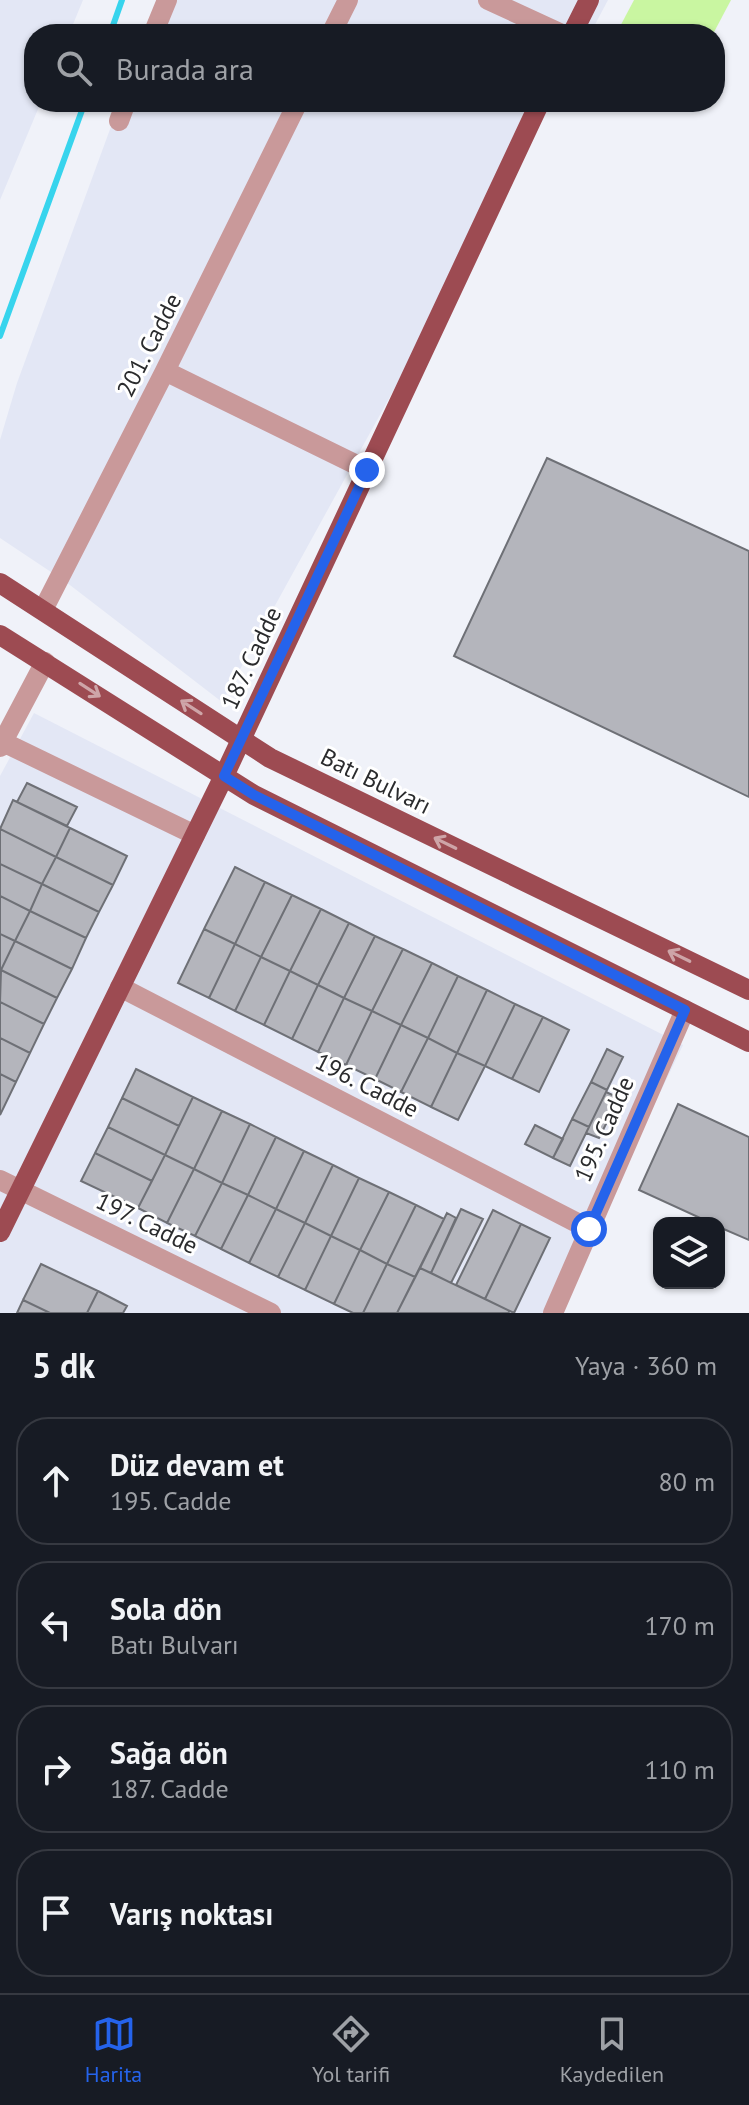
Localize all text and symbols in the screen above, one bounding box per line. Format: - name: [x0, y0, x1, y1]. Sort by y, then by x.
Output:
- search box: [24, 24, 725, 112]
- icon: search: [52, 46, 96, 90]
- text: Burada ara: [116, 49, 254, 88]
- street label: 201. Cadde: [110, 288, 188, 402]
- route end: [349, 452, 385, 488]
- street label: 187. Cadde: [214, 602, 288, 714]
- one-way arrow: [78, 683, 101, 699]
- one-way arrow: [181, 698, 203, 715]
- street label: Batı Bulvarı: [316, 741, 436, 821]
- one-way arrow: [433, 835, 457, 850]
- one-way arrow: [667, 948, 691, 963]
- street label: 196. Cadde: [310, 1046, 424, 1124]
- street label: 195. Cadde: [567, 1071, 641, 1187]
- street label: 197. Cadde: [91, 1185, 203, 1261]
- route start: [571, 1211, 607, 1247]
- map controls: [653, 1217, 725, 1289]
- button: layers: [653, 1217, 725, 1289]
- text: 5 dk: [32, 1343, 95, 1387]
- text: Yaya · 360 m: [575, 1349, 717, 1382]
- text: Düz devam et: [110, 1445, 284, 1484]
- icon: ahead: [34, 1459, 78, 1503]
- text: 80 m: [659, 1465, 715, 1498]
- text: 195. Cadde: [110, 1484, 231, 1517]
- text: Sola dön: [110, 1589, 222, 1628]
- icon: left: [34, 1603, 78, 1647]
- text: 170 m: [644, 1609, 715, 1642]
- text: Batı Bulvarı: [110, 1628, 239, 1661]
- text: Sağa dön: [110, 1733, 228, 1772]
- icon: right: [34, 1747, 78, 1791]
- text: 110 m: [644, 1753, 715, 1786]
- text: 187. Cadde: [110, 1772, 229, 1805]
- icon: arrive: [34, 1891, 78, 1935]
- text: Varış noktası: [110, 1894, 273, 1933]
- tab: Harita: [85, 2012, 142, 2088]
- tab: Yol tarifi: [312, 2012, 390, 2088]
- tab: Kaydedilen: [560, 2012, 664, 2088]

